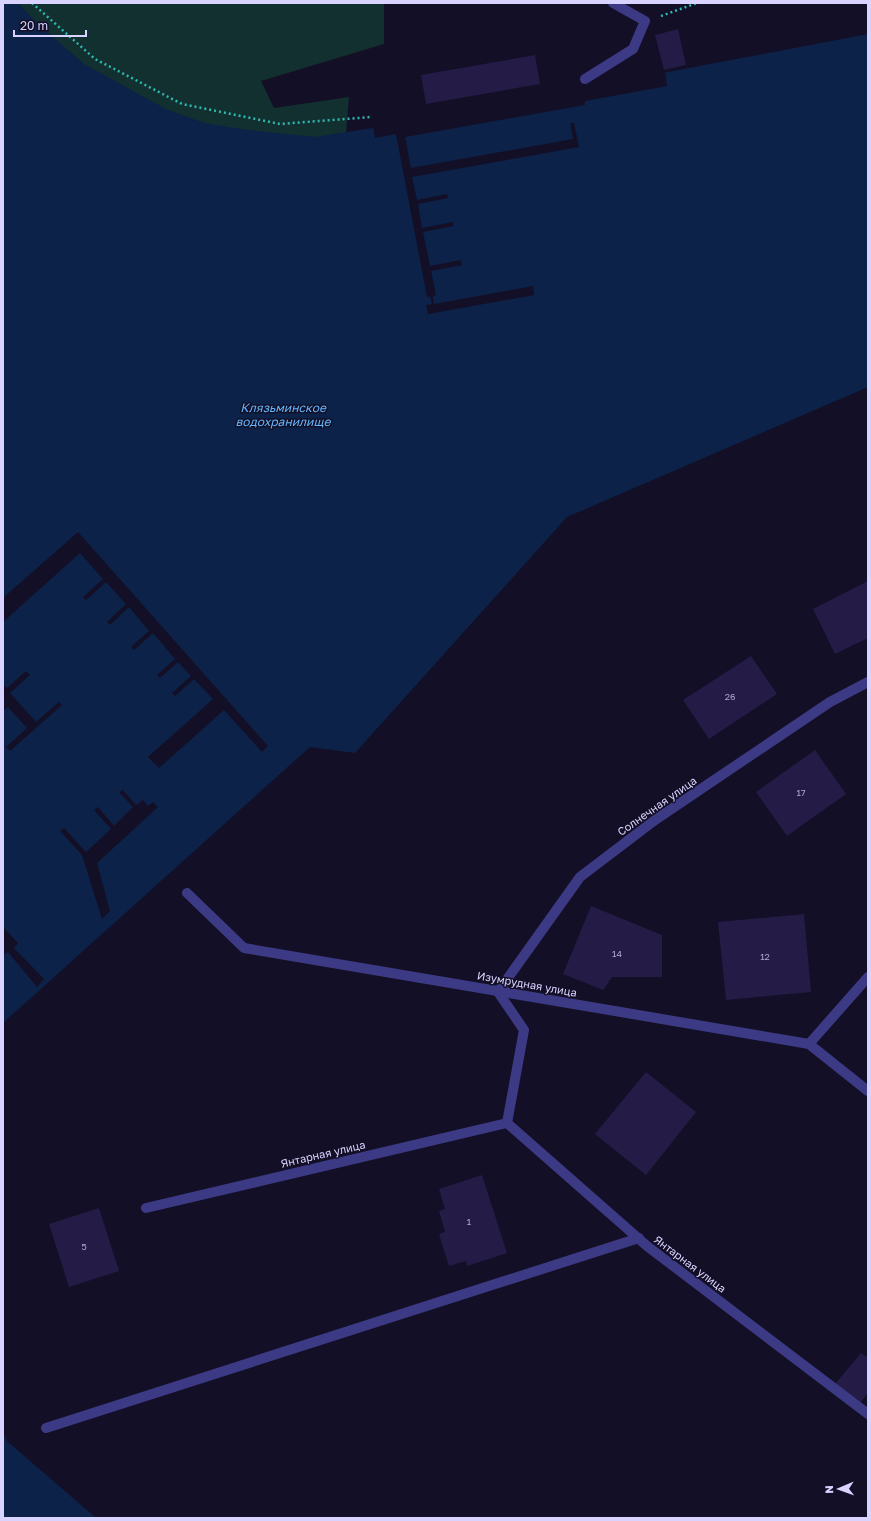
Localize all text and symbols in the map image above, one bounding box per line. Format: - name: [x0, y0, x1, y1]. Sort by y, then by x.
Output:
- scale bar: [14, 12, 86, 38]
- text: 20 m: [20, 18, 48, 33]
- water label: Клязьминское водохранилище: [236, 400, 331, 429]
- house number: 26: [725, 691, 735, 702]
- street label: Солнечная улица: [615, 773, 699, 838]
- house number: 17: [796, 787, 806, 798]
- house number: 14: [612, 948, 622, 959]
- house number: 12: [760, 951, 770, 962]
- street label: Изумрудная улица: [476, 968, 578, 999]
- street label: Янтарная улица: [279, 1137, 367, 1170]
- house number: 1: [467, 1216, 472, 1227]
- street label: Янтарная улица: [652, 1232, 729, 1295]
- house number: 5: [81, 1241, 87, 1252]
- north arrow: [819, 1469, 859, 1509]
- text: N: [822, 1485, 835, 1494]

